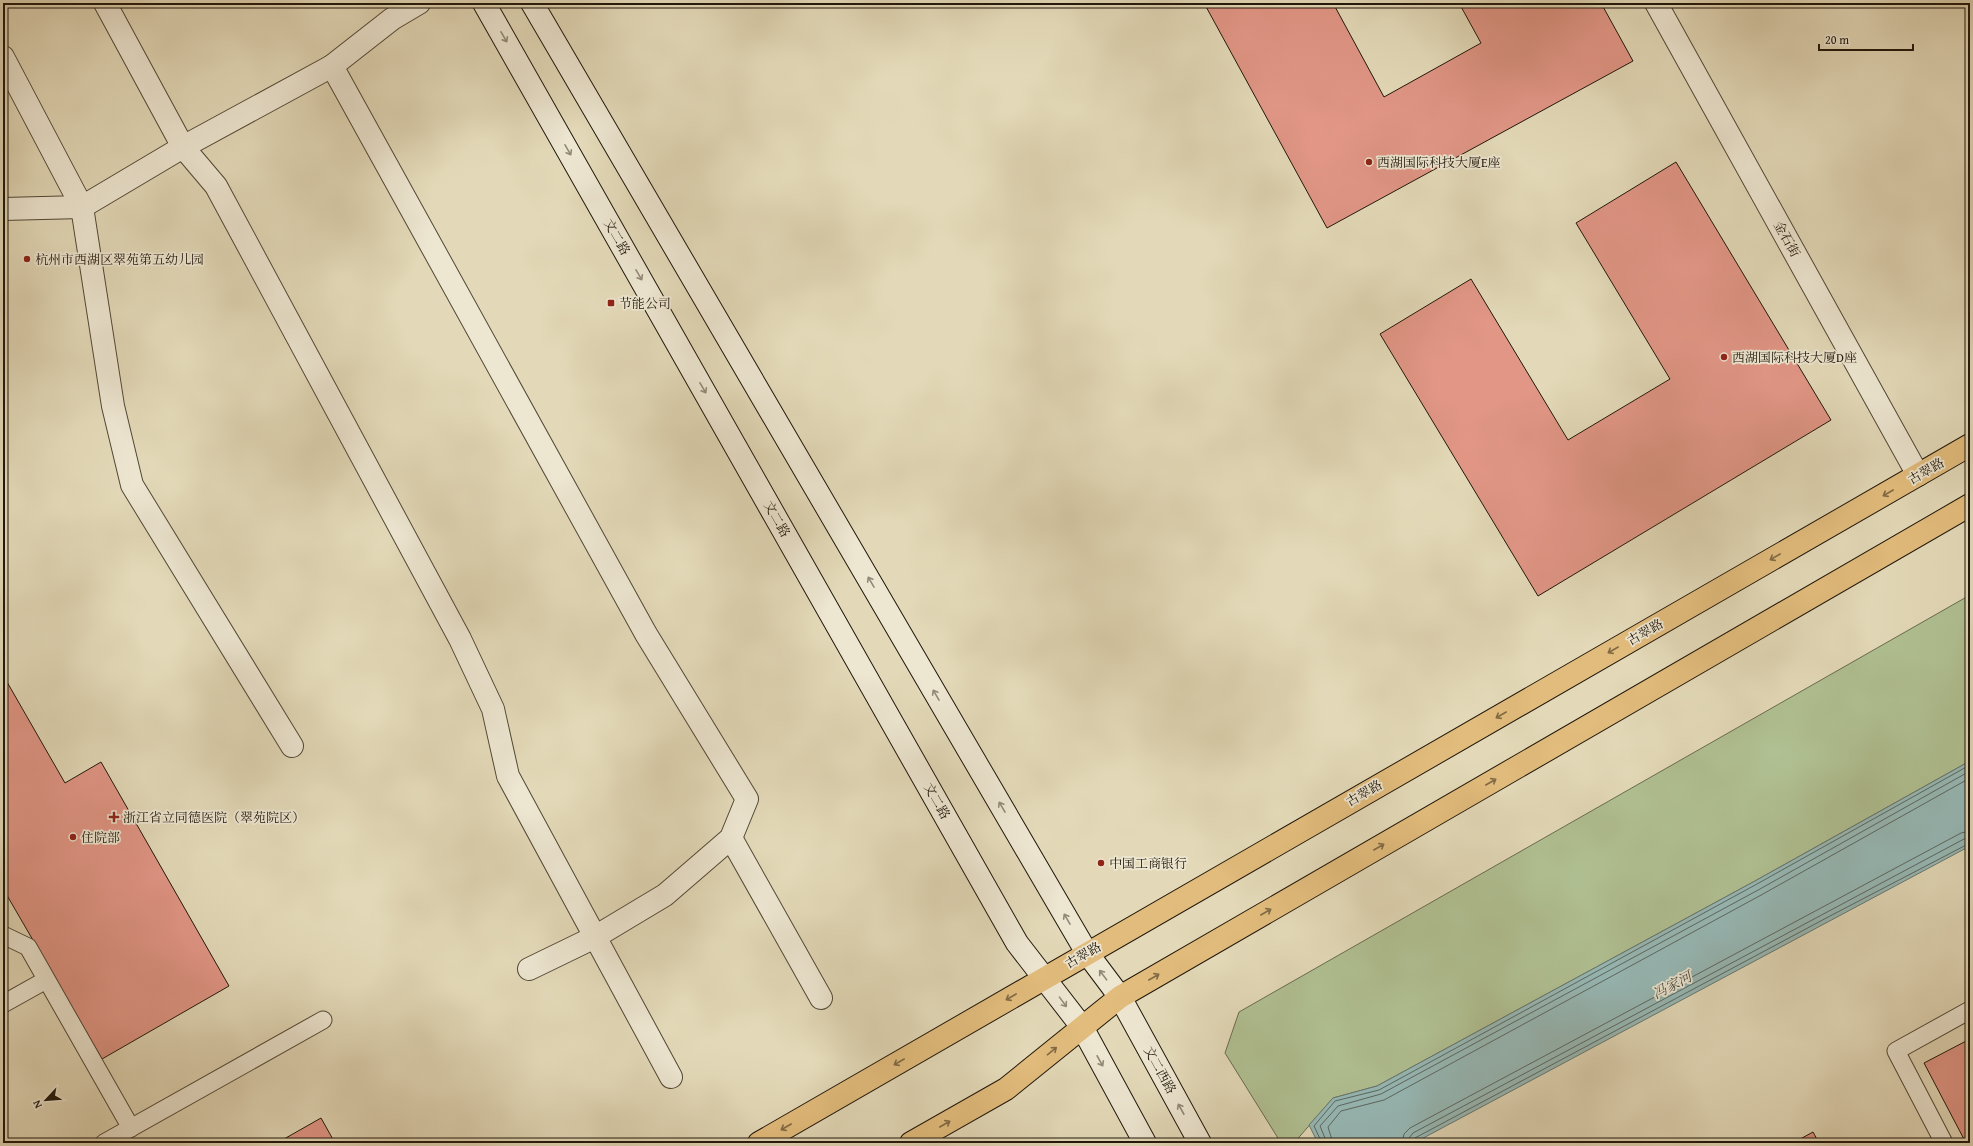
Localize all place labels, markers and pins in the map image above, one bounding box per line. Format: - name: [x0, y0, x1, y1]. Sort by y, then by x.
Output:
- place label: 西湖国际科技大厦E座: [1377, 153, 1501, 172]
- marker: 西湖国际科技大厦E座: [1364, 157, 1374, 167]
- place label: 杭州市西湖区翠苑第五幼儿园: [35, 250, 204, 269]
- marker: 杭州市西湖区翠苑第五幼儿园: [22, 254, 32, 264]
- place label: 节能公司: [619, 294, 671, 313]
- marker: 节能公司: [606, 298, 616, 308]
- place label: 西湖国际科技大厦D座: [1732, 348, 1857, 367]
- marker: 西湖国际科技大厦D座: [1719, 352, 1729, 362]
- place label: 浙江省立同德医院（翠苑院区）: [123, 808, 305, 827]
- marker: 浙江省立同德医院（翠苑院区）: [108, 811, 120, 823]
- place label: 住院部: [81, 828, 120, 847]
- marker: 住院部: [68, 832, 78, 842]
- place label: 中国工商银行: [1109, 854, 1187, 873]
- marker: 中国工商银行: [1096, 858, 1106, 868]

